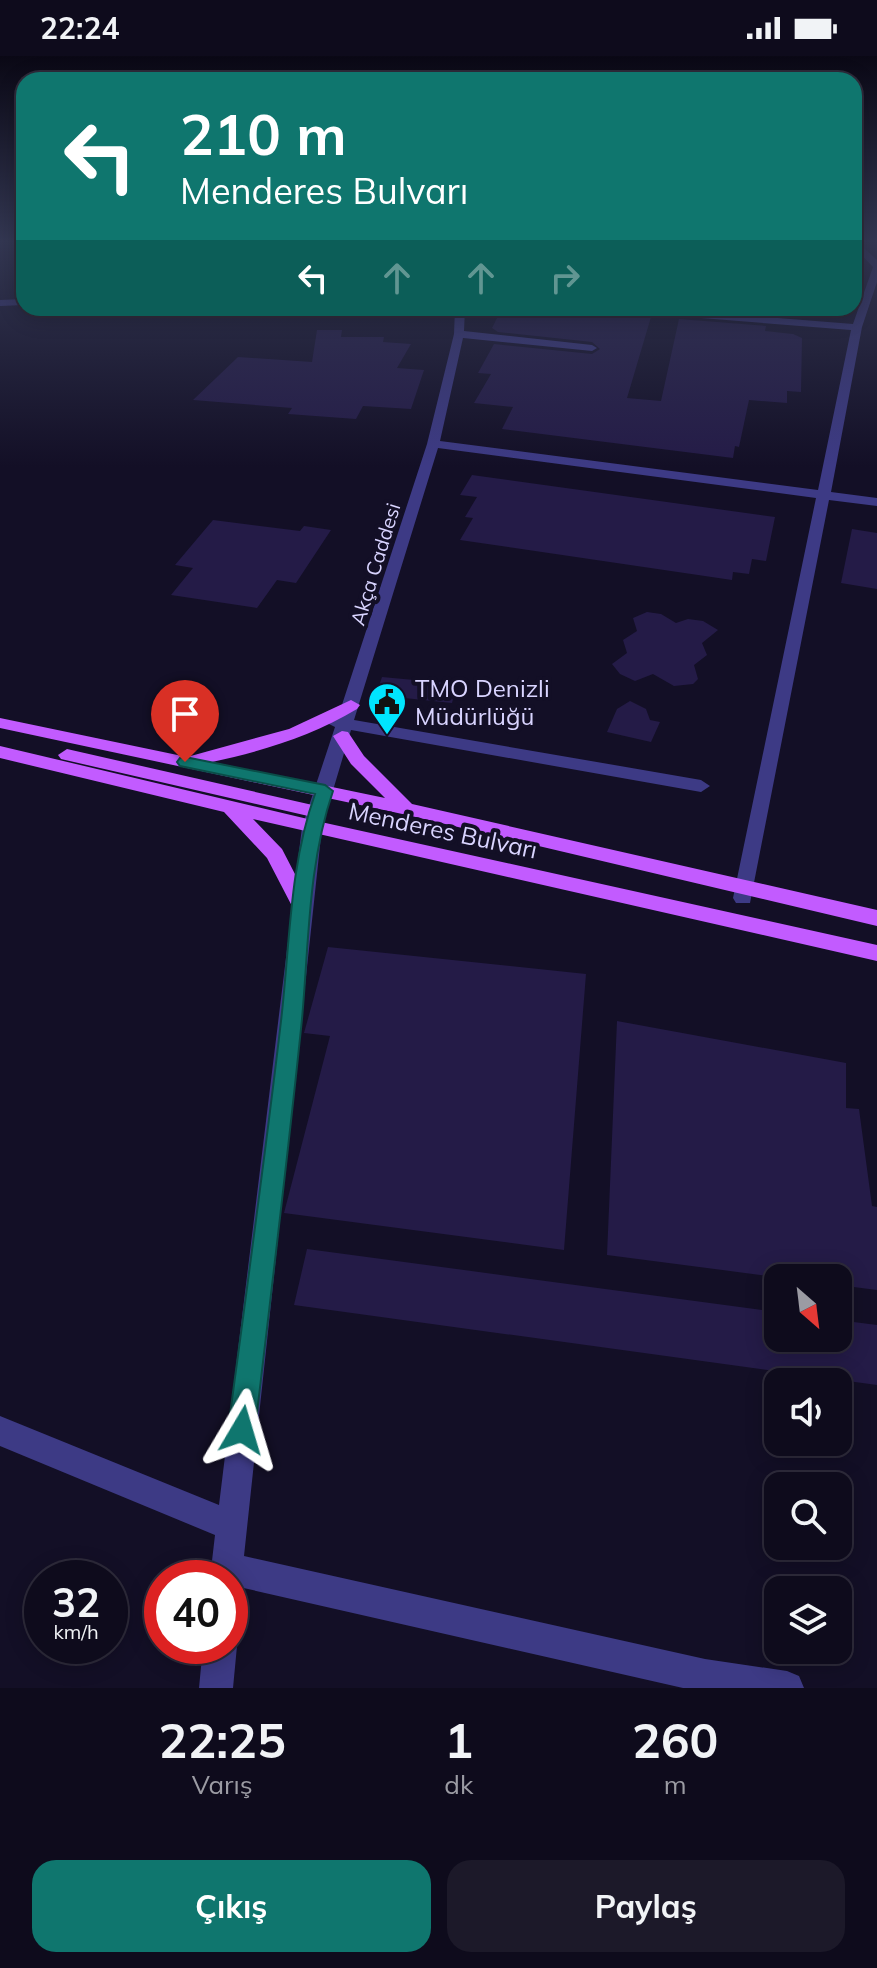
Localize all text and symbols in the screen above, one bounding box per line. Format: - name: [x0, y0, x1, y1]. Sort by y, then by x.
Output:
- text: 22:24: [40, 9, 119, 47]
- text: 210 m: [180, 99, 347, 169]
- icon: left: [48, 104, 152, 208]
- text: Menderes Bulvarı: [180, 168, 468, 213]
- icon: left: [291, 256, 335, 300]
- icon: ahead: [375, 256, 419, 300]
- icon: ahead: [459, 256, 503, 300]
- icon: right: [543, 256, 587, 300]
- street label: Akça Caddesi: [345, 500, 405, 628]
- place label: TMO Denizli Müdürlüğü: [415, 673, 550, 731]
- pin: [151, 680, 219, 762]
- public building icon: TMO Denizli Müdürlüğü: [366, 681, 408, 736]
- icon: arrive: [163, 692, 207, 736]
- street label: Menderes Bulvarı: [346, 795, 540, 865]
- north arrow: [764, 1264, 852, 1352]
- map controls: [764, 1264, 852, 1664]
- button: sound: [764, 1368, 852, 1456]
- position arrow: [200, 1388, 284, 1472]
- button: search: [764, 1472, 852, 1560]
- speed limit sign: 40: [144, 1560, 248, 1664]
- button: layers: [764, 1576, 852, 1664]
- text: 32: [52, 1577, 100, 1627]
- text: km/h: [53, 1619, 99, 1644]
- text: 22:25: [159, 1710, 286, 1770]
- text: 1: [444, 1710, 473, 1770]
- text: 260: [632, 1710, 718, 1770]
- text: Varış: [192, 1768, 253, 1801]
- text: dk: [444, 1768, 473, 1801]
- text: m: [664, 1768, 687, 1801]
- button: Çıkış: [32, 1860, 431, 1952]
- button: Paylaş: [447, 1860, 845, 1952]

